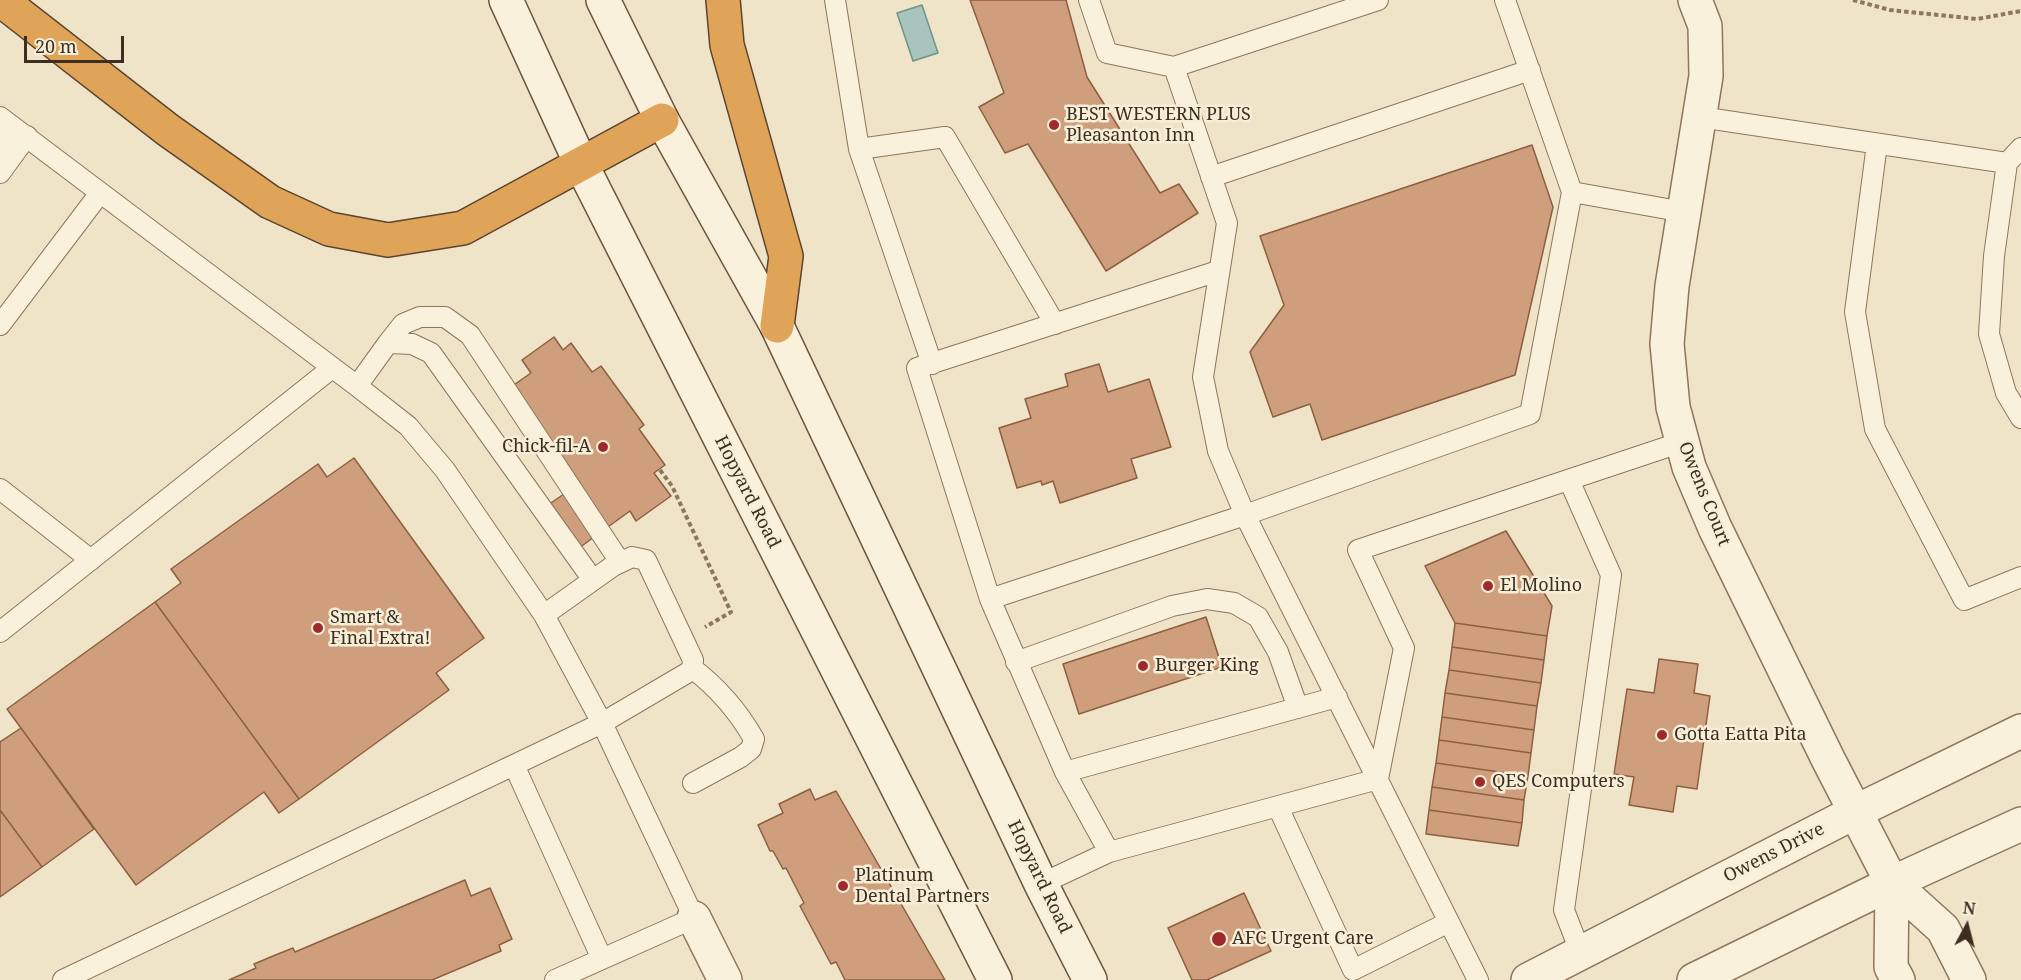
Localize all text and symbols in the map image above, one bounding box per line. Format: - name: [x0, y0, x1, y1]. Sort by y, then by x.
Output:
- scale bar: [27, 24, 128, 62]
- text: 20 m: [35, 34, 77, 58]
- place label: BEST WESTERN PLUS Pleasanton Inn: [1066, 104, 1251, 146]
- marker: BEST WESTERN PLUS Pleasanton Inn: [1047, 118, 1061, 132]
- street label: Hopyard Road: [709, 432, 785, 552]
- place label: Chick-fil-A: [502, 436, 591, 458]
- street label: Owens Court: [1673, 439, 1735, 549]
- marker: Chick-fil-A: [596, 440, 610, 454]
- place label: El Molino: [1500, 575, 1582, 597]
- marker: El Molino: [1481, 579, 1495, 593]
- place label: Smart & Final Extra!: [330, 607, 431, 650]
- marker: Smart & Final Extra!: [311, 621, 325, 635]
- place label: Burger King: [1155, 655, 1259, 677]
- marker: Burger King: [1136, 659, 1150, 673]
- place label: Gotta Eatta Pita: [1674, 724, 1807, 746]
- marker: Gotta Eatta Pita: [1655, 728, 1669, 742]
- place label: QES Computers: [1492, 771, 1625, 793]
- marker: QES Computers: [1473, 775, 1487, 789]
- street label: Hopyard Road: [1002, 817, 1076, 937]
- street label: Owens Drive: [1720, 818, 1828, 888]
- place label: Platinum Dental Partners: [855, 865, 990, 908]
- marker: Platinum Dental Partners: [836, 879, 850, 893]
- north arrow: [1937, 896, 1997, 956]
- text: N: [1962, 896, 1977, 920]
- place label: AFC Urgent Care: [1232, 928, 1374, 950]
- marker: AFC Urgent Care: [1210, 930, 1228, 948]

